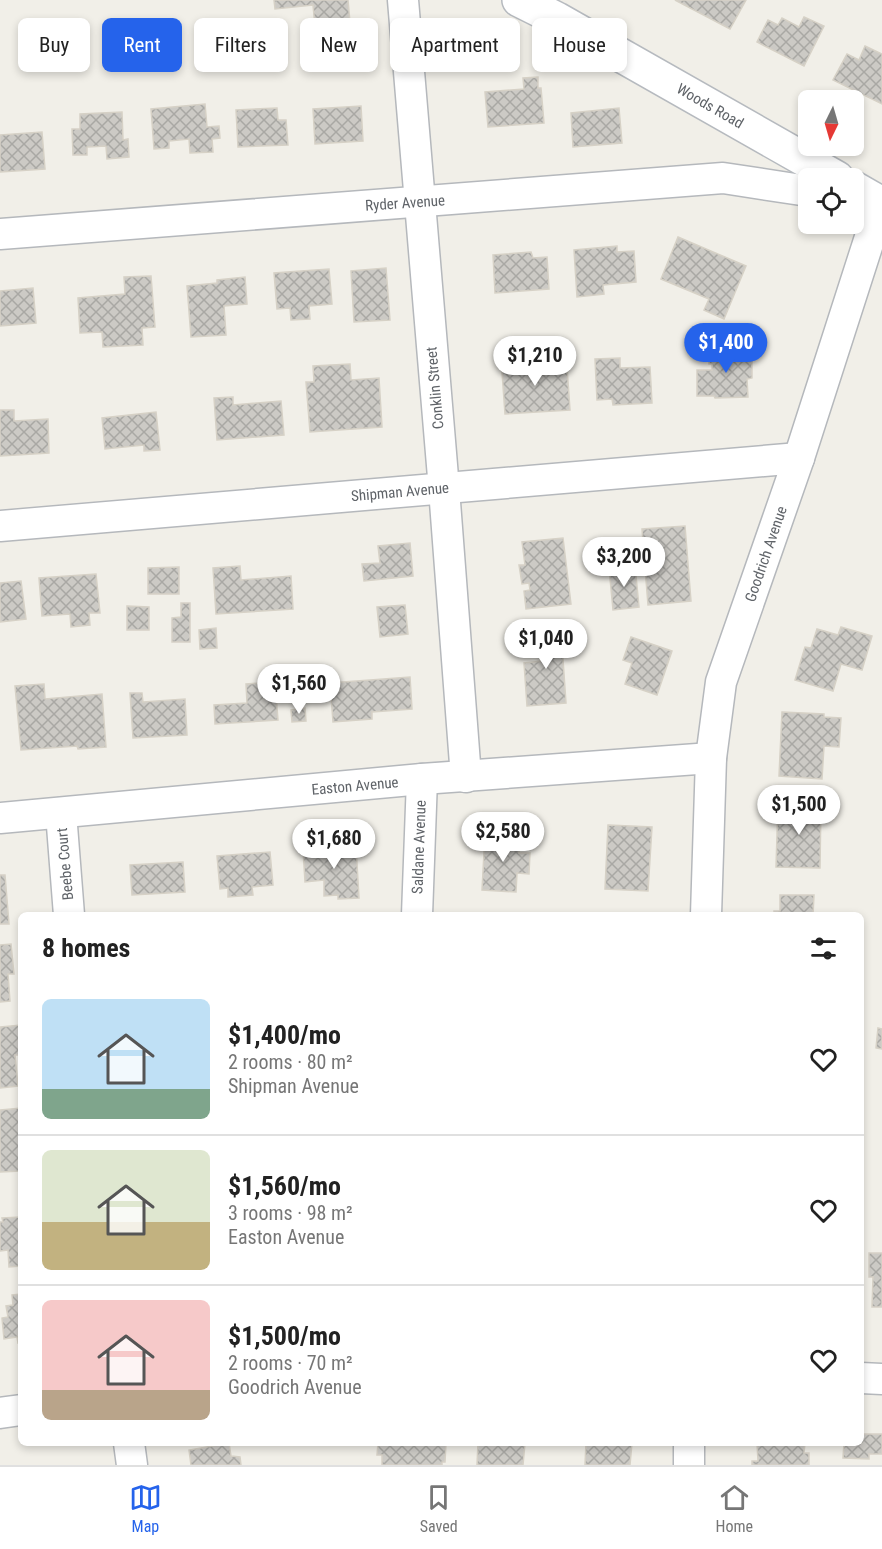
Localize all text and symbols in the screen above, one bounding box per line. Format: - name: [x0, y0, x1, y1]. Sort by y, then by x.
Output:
- chip: Buy: [18, 18, 90, 72]
- chip: Rent: [102, 18, 182, 72]
- chip: Filters: [194, 18, 288, 72]
- chip: New: [300, 18, 378, 72]
- chip: Apartment: [390, 18, 520, 72]
- chip: House: [532, 18, 627, 72]
- street label: Woods Road: [673, 80, 747, 132]
- north arrow: [798, 90, 864, 156]
- map controls: [798, 90, 864, 234]
- button: locate: [798, 168, 864, 234]
- street label: Ryder Avenue: [365, 191, 445, 215]
- pin: $1,400: [677, 323, 775, 374]
- text: $1,400: [698, 330, 754, 354]
- pin: $1,210: [486, 336, 584, 387]
- text: $1,210: [507, 343, 563, 367]
- street label: Conklin Street: [422, 346, 448, 430]
- street label: Shipman Avenue: [350, 479, 450, 505]
- street label: Goodrich Avenue: [741, 504, 791, 604]
- pin: $3,200: [575, 537, 673, 588]
- text: $3,200: [596, 544, 652, 568]
- pin: $1,040: [497, 619, 595, 670]
- text: $1,040: [518, 626, 574, 650]
- pin: $1,560: [250, 664, 348, 715]
- text: $1,560: [271, 671, 327, 695]
- street label: Easton Avenue: [311, 773, 399, 799]
- pin: $1,500: [750, 785, 848, 836]
- text: $1,500: [771, 792, 827, 816]
- street label: Saldane Avenue: [408, 800, 430, 894]
- pin: $2,580: [454, 812, 552, 863]
- pin: $1,680: [285, 819, 383, 870]
- text: $2,580: [475, 819, 531, 843]
- text: $1,680: [306, 826, 362, 850]
- street label: Beebe Court: [53, 827, 77, 901]
- icon: filters: [807, 932, 840, 965]
- text: 8 homes: [42, 933, 130, 963]
- text: $1,400/mo: [228, 1020, 341, 1050]
- icon: home: [90, 1023, 162, 1095]
- icon: heart: [807, 1043, 840, 1076]
- text: 2 rooms · 80 m²: [228, 1050, 353, 1074]
- text: Shipman Avenue: [228, 1074, 359, 1098]
- text: $1,560/mo: [228, 1171, 341, 1201]
- icon: home: [90, 1174, 162, 1246]
- icon: heart: [807, 1194, 840, 1227]
- text: 3 rooms · 98 m²: [228, 1201, 353, 1225]
- text: Easton Avenue: [228, 1225, 344, 1249]
- text: $1,500/mo: [228, 1321, 341, 1351]
- icon: home: [90, 1324, 162, 1396]
- icon: heart: [807, 1344, 840, 1377]
- text: 2 rooms · 70 m²: [228, 1351, 353, 1375]
- text: Goodrich Avenue: [228, 1375, 362, 1399]
- tab: Map: [129, 1481, 162, 1536]
- tab: Saved: [420, 1481, 458, 1536]
- tab: Home: [716, 1481, 753, 1536]

